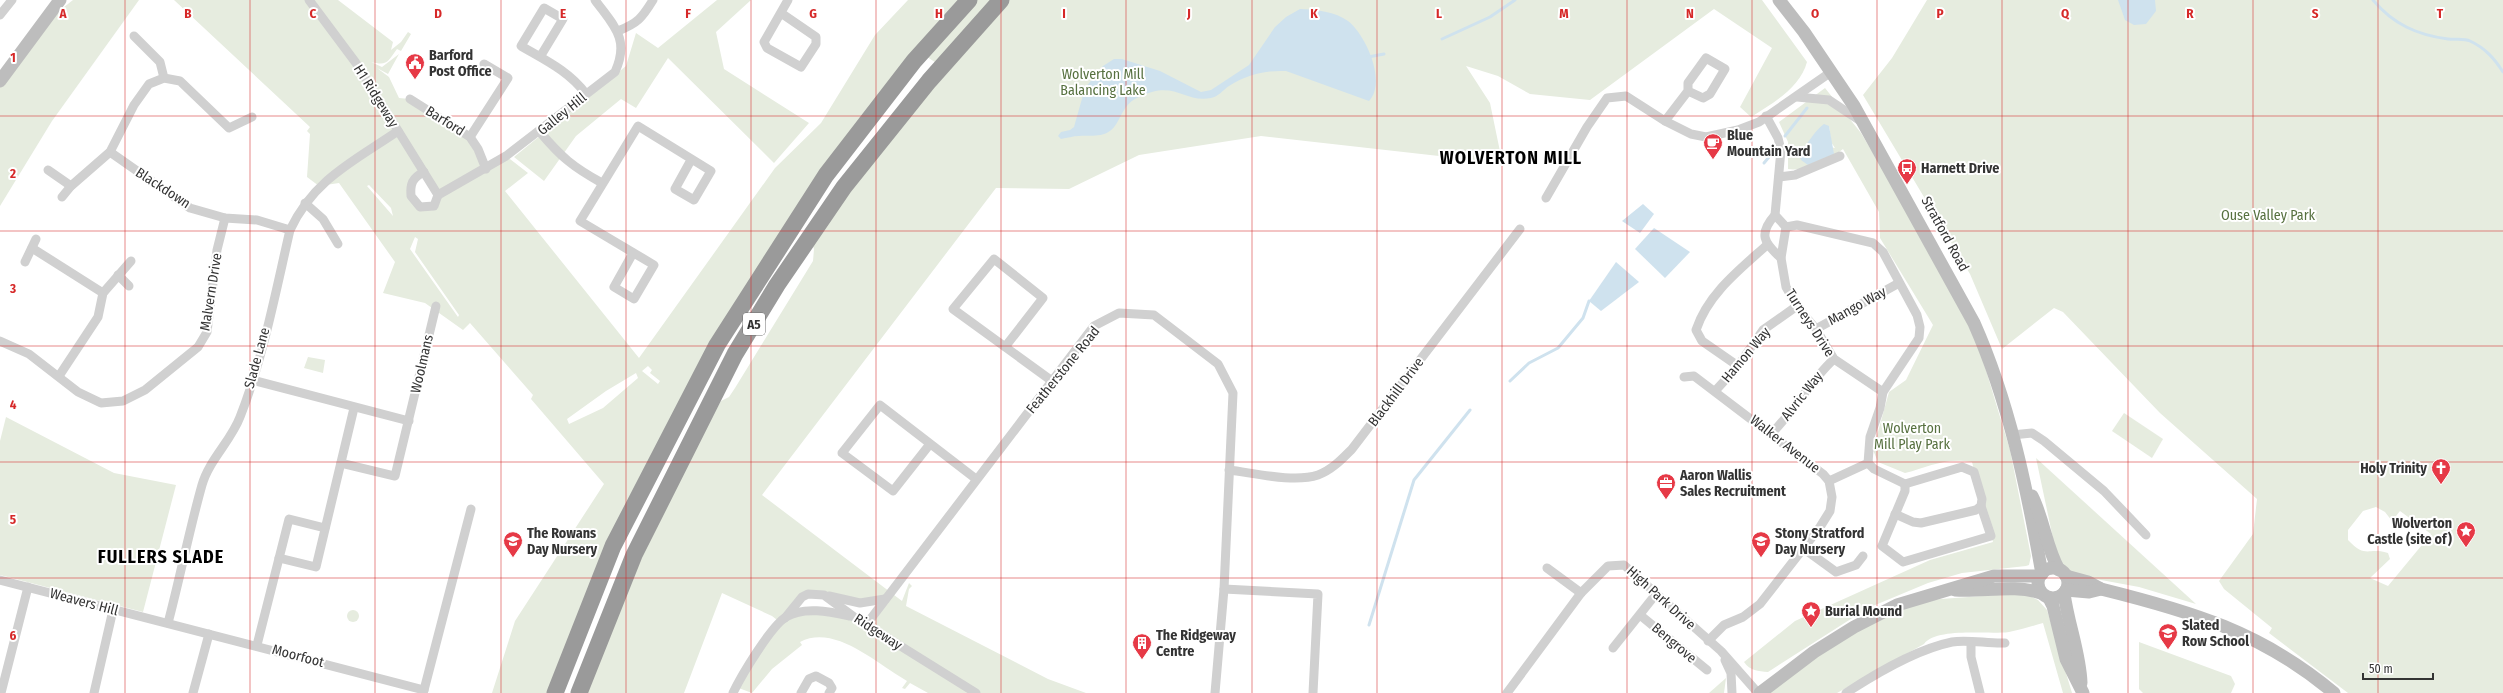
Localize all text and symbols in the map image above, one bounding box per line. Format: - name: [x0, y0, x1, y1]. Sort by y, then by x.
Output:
- text: A: [58, 6, 67, 21]
- text: B: [184, 6, 192, 21]
- text: C: [310, 6, 317, 21]
- text: D: [434, 6, 442, 21]
- text: E: [560, 6, 566, 21]
- text: F: [685, 6, 691, 21]
- text: G: [809, 6, 817, 21]
- text: H: [935, 6, 943, 21]
- text: I: [1062, 6, 1066, 21]
- text: J: [1186, 6, 1191, 21]
- text: K: [1310, 6, 1318, 21]
- text: L: [1436, 6, 1442, 21]
- text: M: [1559, 6, 1569, 21]
- text: N: [1686, 6, 1694, 21]
- text: O: [1811, 6, 1819, 21]
- text: P: [1936, 6, 1944, 21]
- text: Q: [2061, 6, 2070, 21]
- text: R: [2186, 6, 2194, 21]
- text: S: [2312, 6, 2319, 21]
- text: T: [2437, 6, 2444, 21]
- place label: Barford Post Office: [429, 47, 492, 80]
- text: 1: [10, 50, 16, 65]
- public building icon: Barford Post Office: [404, 52, 426, 80]
- street label: H1 Ridgeway: [350, 61, 402, 131]
- park label: Wolverton Mill Balancing Lake: [1060, 66, 1146, 99]
- street label: Galley Hill: [534, 89, 590, 139]
- street label: Barford: [422, 102, 468, 140]
- place label: Blue Mountain Yard: [1727, 127, 1810, 160]
- cafe icon: Blue Mountain Yard: [1702, 132, 1724, 160]
- district label: WOLVERTON MILL: [1440, 147, 1582, 169]
- bus stop icon: Harnett Drive: [1896, 157, 1918, 185]
- place label: Harnett Drive: [1921, 160, 1999, 177]
- street label: Blackdown: [132, 164, 194, 212]
- text: 2: [9, 166, 16, 181]
- street label: Stratford Road: [1917, 193, 1973, 275]
- park label: Ouse Valley Park: [2221, 207, 2316, 224]
- street label: Malvern Drive: [196, 252, 226, 332]
- text: 3: [9, 281, 16, 296]
- street label: Mango Way: [1825, 283, 1890, 329]
- street label: Turneys Drive: [1782, 286, 1838, 360]
- road number: A5: [743, 313, 765, 335]
- street label: Featherstone Road: [1023, 323, 1103, 417]
- street label: Hamon Way: [1718, 323, 1775, 386]
- street label: Slade Lane: [241, 326, 273, 390]
- street label: Woolmans: [407, 333, 437, 395]
- street label: Blackhill Drive: [1365, 354, 1427, 430]
- street label: Alvric Way: [1778, 367, 1827, 424]
- text: 4: [10, 397, 17, 412]
- street label: Walker Avenue: [1747, 411, 1823, 477]
- park label: Wolverton Mill Play Park: [1874, 420, 1950, 453]
- church icon: Holy Trinity: [2430, 457, 2452, 485]
- place label: Holy Trinity: [2360, 460, 2427, 477]
- place label: Aaron Wallis Sales Recruitment: [1679, 467, 1787, 500]
- office icon: Aaron Wallis Sales Recruitment: [1655, 472, 1677, 500]
- text: 5: [10, 512, 16, 527]
- place label: Wolverton Castle (site of): [2367, 515, 2452, 548]
- place icon: Wolverton Castle (site of): [2455, 520, 2477, 548]
- place label: The Rowans Day Nursery: [527, 525, 598, 558]
- place label: Stony Stratford Day Nursery: [1775, 525, 1864, 558]
- school or university icon: The Rowans Day Nursery: [502, 530, 524, 558]
- school or university icon: Stony Stratford Day Nursery: [1750, 530, 1772, 558]
- district label: FULLERS SLADE: [98, 546, 224, 568]
- street label: High Park Drive: [1623, 563, 1699, 633]
- street label: Weavers Hill: [48, 585, 120, 619]
- place icon: Burial Mound: [1800, 600, 1822, 628]
- place label: Burial Mound: [1825, 603, 1902, 620]
- street label: Ridgeway: [851, 610, 906, 654]
- place label: Slated Row School: [2182, 617, 2249, 650]
- street label: Bengrove: [1648, 619, 1700, 667]
- school or university icon: Slated Row School: [2157, 622, 2179, 650]
- place label: The Ridgeway Centre: [1156, 627, 1236, 660]
- text: 6: [10, 628, 17, 643]
- building icon: The Ridgeway Centre: [1131, 632, 1153, 660]
- street label: Moorfoot: [270, 641, 326, 671]
- scale bar: [2363, 655, 2433, 681]
- text: 50 m: [2369, 662, 2393, 676]

